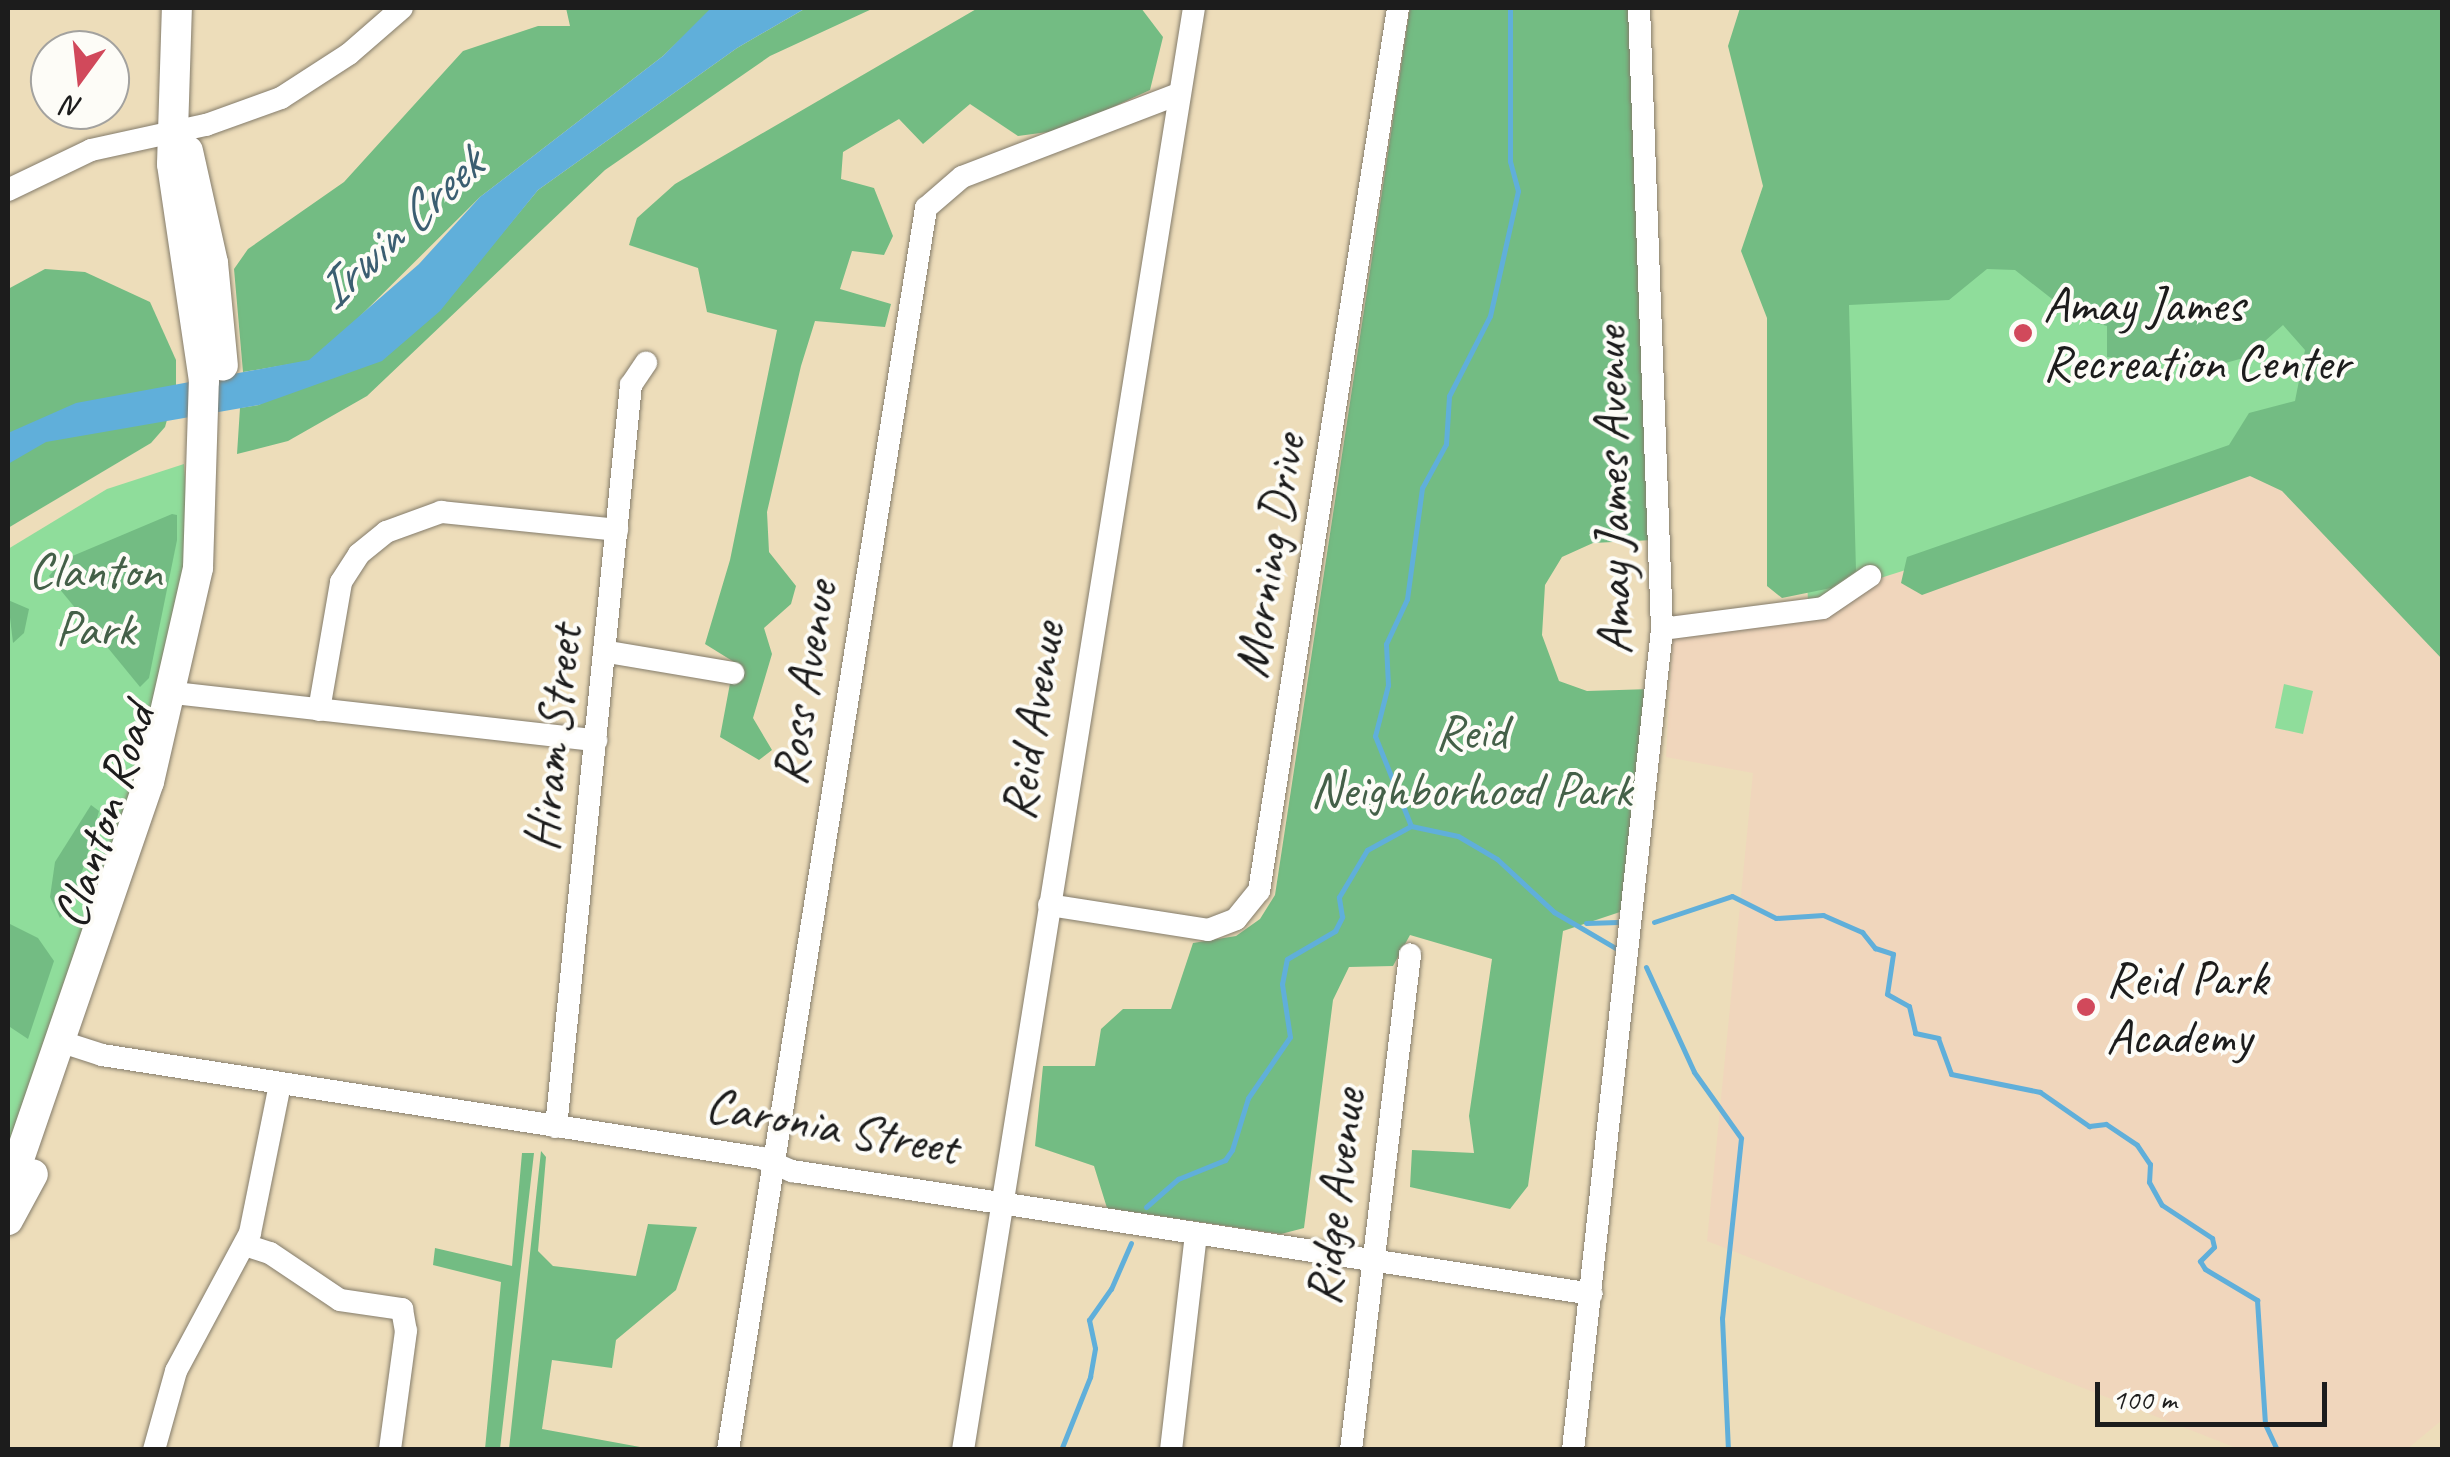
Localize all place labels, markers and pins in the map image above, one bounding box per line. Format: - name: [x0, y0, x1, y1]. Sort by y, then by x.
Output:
- place label: Amay James Recreation Center: [2043, 274, 2349, 392]
- marker: Amay James Recreation Center: [2012, 322, 2034, 344]
- place label: Reid Park Academy: [2106, 948, 2269, 1066]
- marker: Reid Park Academy: [2075, 996, 2097, 1018]

